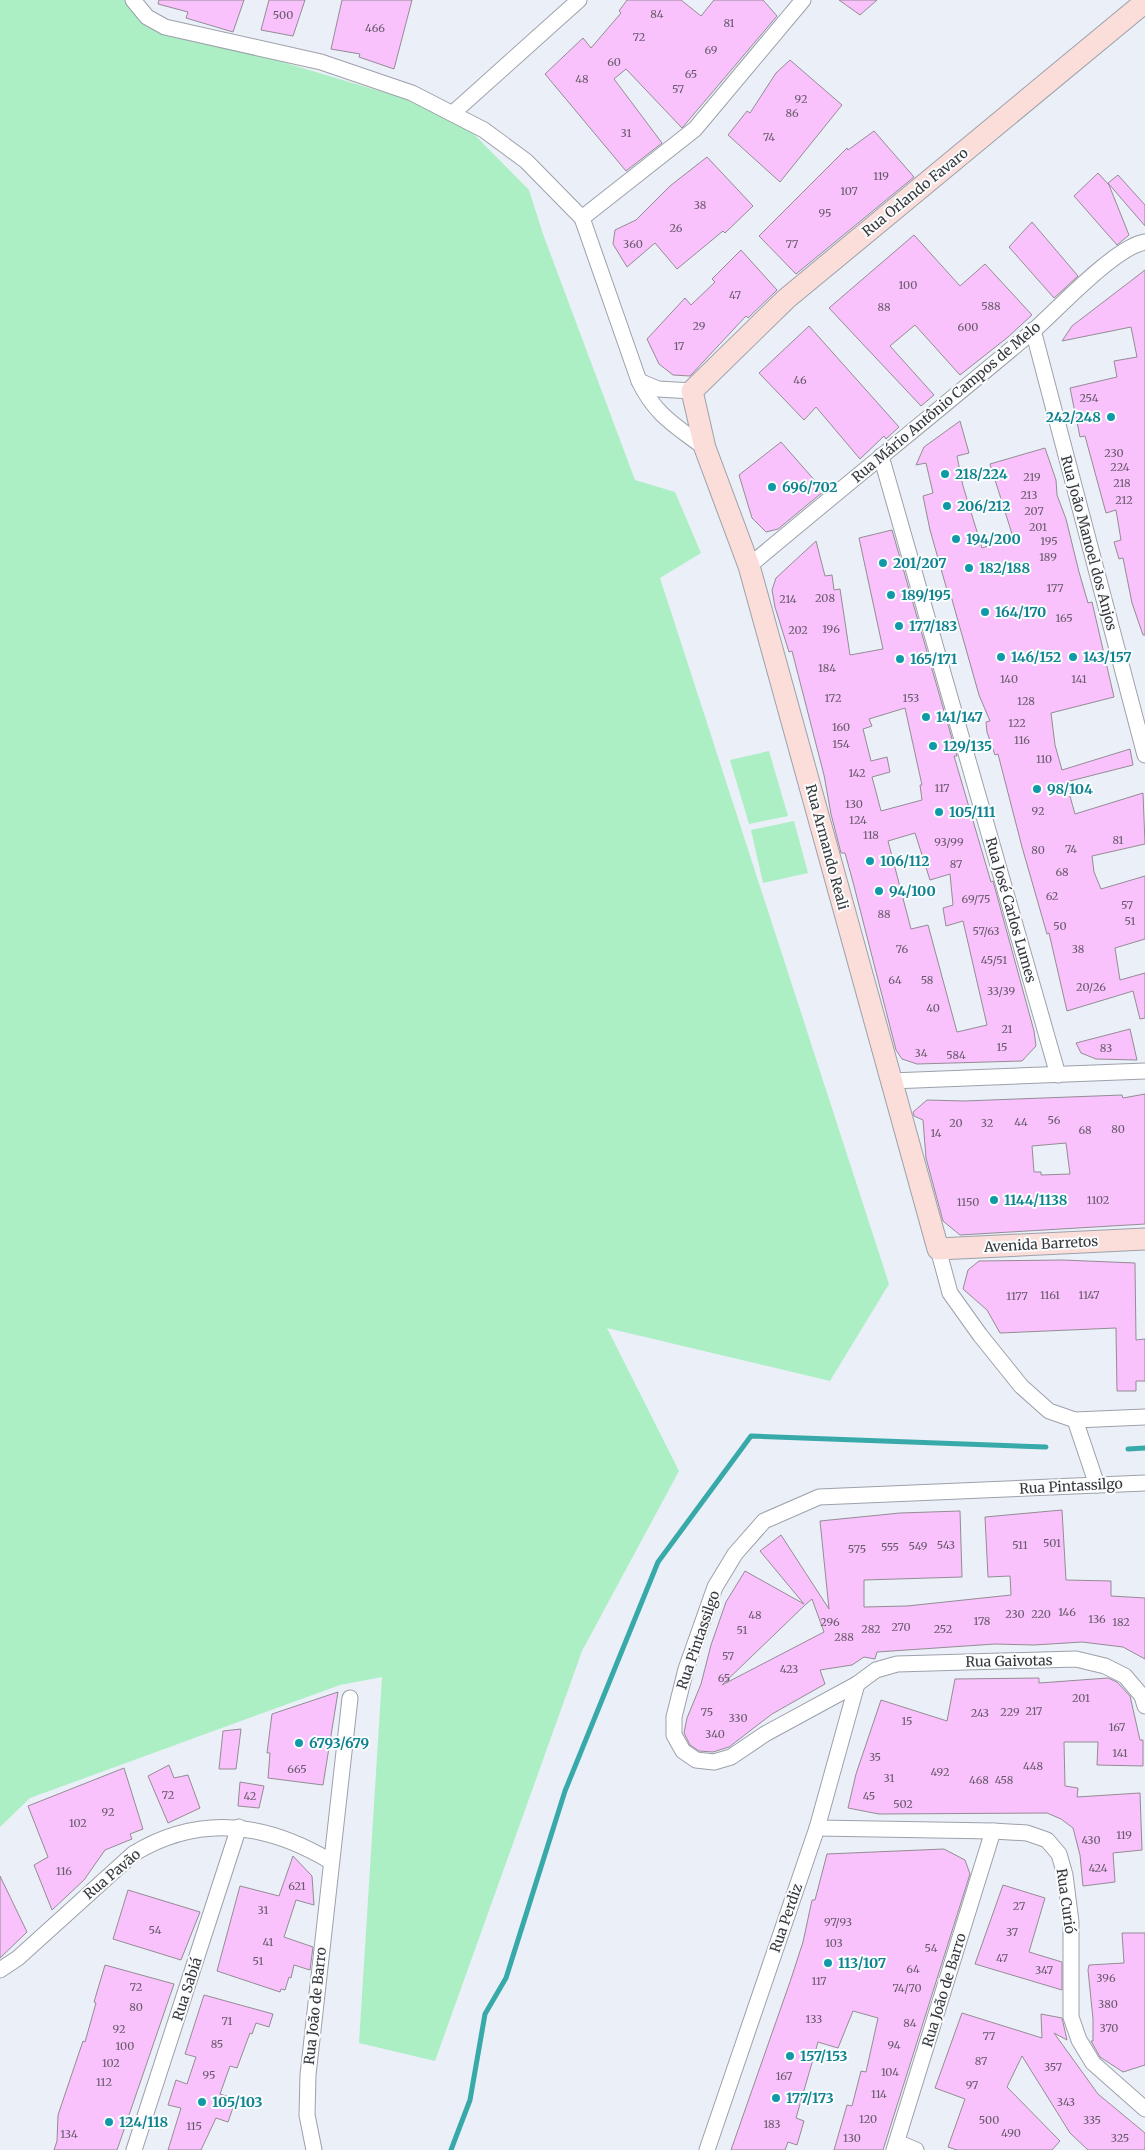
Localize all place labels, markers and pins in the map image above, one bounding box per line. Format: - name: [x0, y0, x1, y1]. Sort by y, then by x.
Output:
- place label: 242/248: [1046, 408, 1101, 426]
- marker: 242/248: [1105, 411, 1117, 423]
- place label: 218/224: [955, 465, 1008, 483]
- marker: 218/224: [939, 468, 951, 480]
- place label: 696/702: [782, 478, 838, 496]
- marker: 696/702: [766, 481, 778, 493]
- place label: 206/212: [957, 497, 1010, 515]
- marker: 206/212: [941, 500, 953, 512]
- place label: 194/200: [966, 530, 1021, 548]
- marker: 194/200: [950, 533, 962, 545]
- place label: 201/207: [893, 554, 947, 572]
- marker: 201/207: [877, 557, 889, 569]
- place label: 182/188: [979, 559, 1030, 577]
- marker: 182/188: [963, 562, 975, 574]
- place label: 189/195: [901, 586, 951, 604]
- marker: 189/195: [885, 589, 897, 601]
- place label: 164/170: [995, 603, 1046, 621]
- marker: 164/170: [979, 606, 991, 618]
- place label: 177/183: [909, 617, 957, 635]
- marker: 177/183: [893, 620, 905, 632]
- place label: 146/152: [1011, 648, 1061, 666]
- place label: 143/157: [1083, 648, 1132, 666]
- place label: 165/171: [910, 650, 958, 668]
- marker: 146/152: [995, 651, 1007, 663]
- marker: 143/157: [1067, 651, 1079, 663]
- marker: 165/171: [894, 653, 906, 665]
- place label: 141/147: [936, 708, 983, 726]
- marker: 141/147: [920, 711, 932, 723]
- place label: 129/135: [943, 737, 992, 755]
- marker: 129/135: [927, 740, 939, 752]
- place label: 98/104: [1047, 780, 1093, 798]
- marker: 98/104: [1031, 783, 1043, 795]
- place label: 105/111: [949, 803, 996, 821]
- marker: 105/111: [933, 806, 945, 818]
- place label: 106/112: [880, 852, 929, 870]
- marker: 106/112: [864, 855, 876, 867]
- place label: 94/100: [889, 882, 936, 900]
- marker: 94/100: [873, 885, 885, 897]
- place label: 1144/1138: [1004, 1191, 1068, 1209]
- marker: 1144/1138: [988, 1194, 1000, 1206]
- place label: 6793/679: [309, 1734, 369, 1752]
- marker: 6793/679: [293, 1737, 305, 1749]
- place label: 113/107: [838, 1954, 886, 1972]
- marker: 113/107: [822, 1957, 834, 1969]
- place label: 157/153: [800, 2047, 848, 2065]
- marker: 157/153: [784, 2050, 796, 2062]
- place label: 177/173: [786, 2089, 834, 2107]
- marker: 177/173: [770, 2092, 782, 2104]
- place label: 105/103: [212, 2093, 262, 2111]
- marker: 105/103: [196, 2096, 208, 2108]
- place label: 124/118: [119, 2113, 168, 2131]
- marker: 124/118: [103, 2116, 115, 2128]

